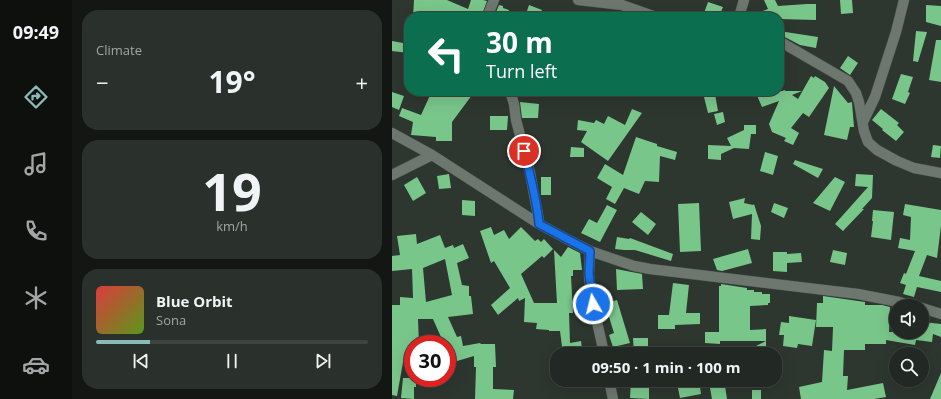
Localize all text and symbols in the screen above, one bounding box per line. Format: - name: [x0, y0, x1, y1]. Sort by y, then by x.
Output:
- text: 09:49: [13, 20, 59, 44]
- text: 30 m: [486, 23, 553, 61]
- icon: left: [420, 28, 472, 80]
- text: Climate: [96, 41, 142, 59]
- text: Turn left: [486, 59, 557, 83]
- text: 19°: [208, 61, 256, 102]
- text: −: [96, 67, 109, 97]
- text: +: [355, 67, 368, 97]
- icon: directions: [22, 83, 50, 111]
- pin: [507, 134, 541, 168]
- icon: arrive: [513, 140, 535, 162]
- icon: music: [22, 150, 50, 178]
- text: 19: [202, 155, 262, 226]
- icon: phone: [22, 217, 50, 245]
- text: km/h: [216, 217, 248, 235]
- position arrow: [572, 283, 614, 325]
- icon: climate: [22, 284, 50, 312]
- text: Blue Orbit: [156, 291, 233, 311]
- map controls: [889, 299, 929, 387]
- button: sound: [889, 299, 929, 339]
- text: Sona: [156, 311, 186, 329]
- speed limit sign: 30: [404, 335, 456, 387]
- button: search: [889, 347, 929, 387]
- icon: previous: [130, 350, 152, 372]
- icon: pause: [221, 350, 243, 372]
- icon: next: [312, 350, 334, 372]
- icon: car: [22, 351, 50, 379]
- text: 09:50 · 1 min · 100 m: [592, 357, 740, 377]

